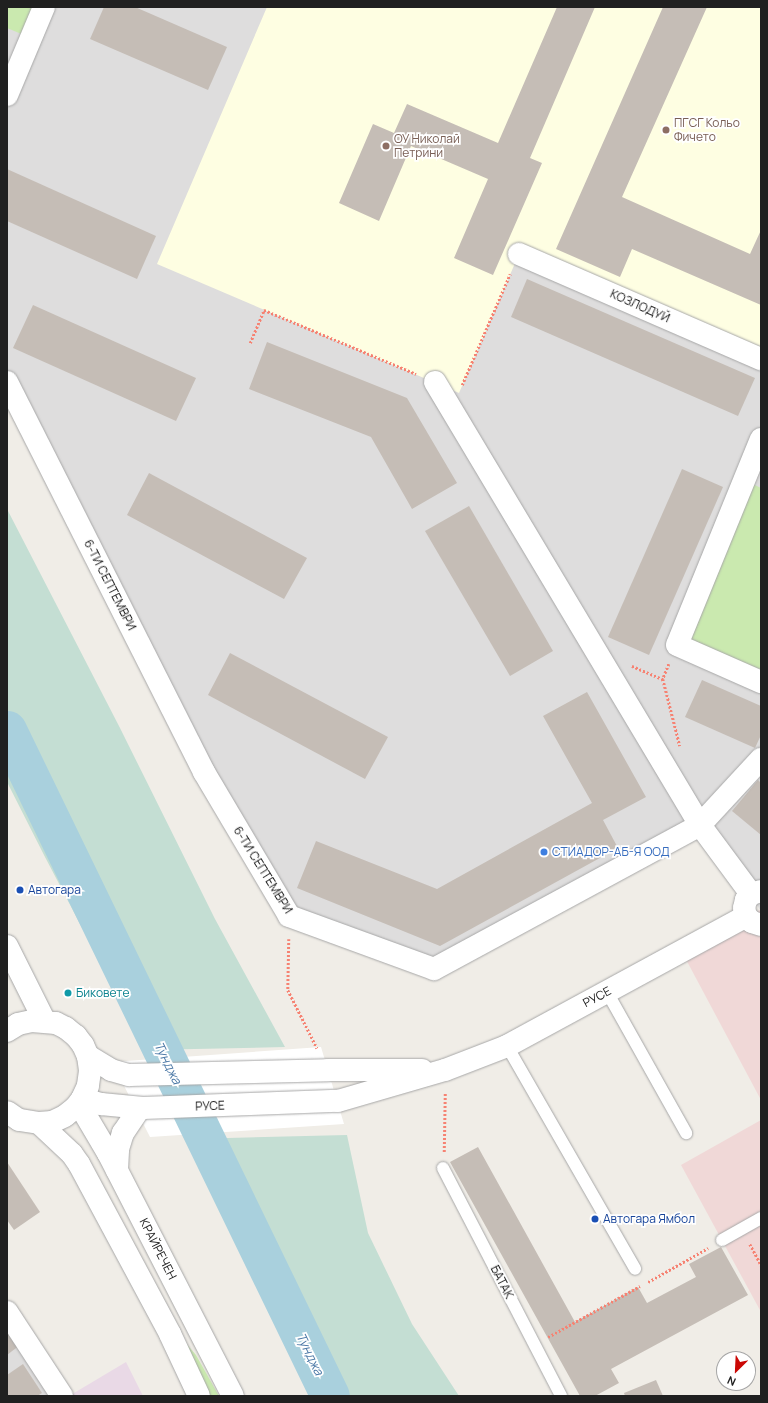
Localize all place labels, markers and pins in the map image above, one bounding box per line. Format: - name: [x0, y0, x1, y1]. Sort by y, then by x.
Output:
- place label: ПГСГ Кольо Фичето: [674, 116, 740, 144]
- marker: ПГСГ Кольо Фичето: [661, 125, 671, 135]
- place label: ОУ Николай Петрини: [394, 132, 460, 160]
- marker: ОУ Николай Петрини: [381, 141, 391, 151]
- place label: СТИАДОР-АБ-Я ООД: [552, 845, 670, 859]
- marker: СТИАДОР-АБ-Я ООД: [539, 847, 549, 857]
- place label: Автогара: [28, 883, 81, 897]
- marker: Автогара: [15, 885, 25, 895]
- place label: Биковете: [76, 986, 129, 1000]
- marker: Биковете: [63, 988, 73, 998]
- place label: Автогара Ямбол: [603, 1212, 695, 1226]
- marker: Автогара Ямбол: [590, 1214, 600, 1224]

